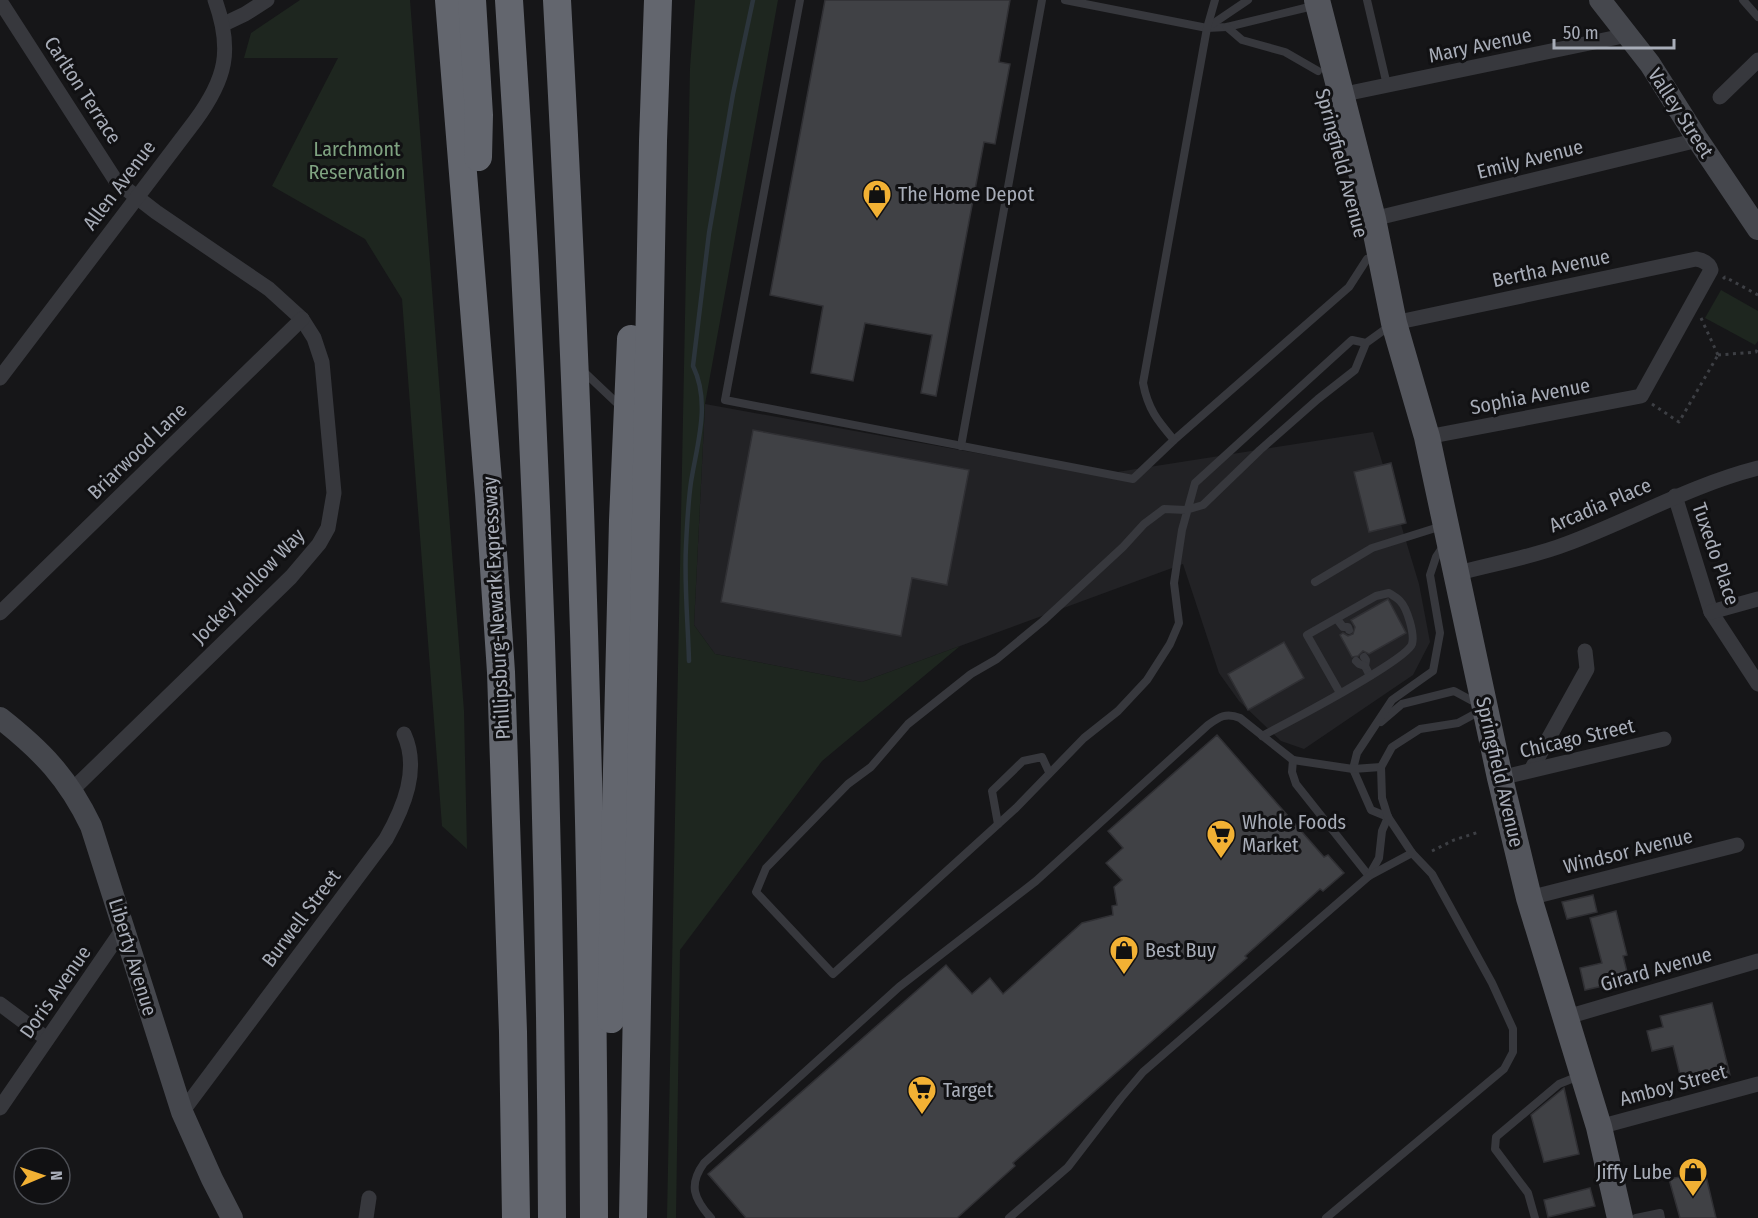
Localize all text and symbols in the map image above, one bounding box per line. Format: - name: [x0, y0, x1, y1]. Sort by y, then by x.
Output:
- scale bar: [1554, 12, 1674, 50]
- street label: Mary Avenue: [1426, 22, 1534, 68]
- text: 50 m: [1563, 22, 1599, 44]
- street label: Carlton Terrace: [39, 32, 127, 148]
- street label: Valley Street: [1643, 64, 1719, 163]
- street label: Springfield Avenue: [1311, 86, 1373, 240]
- street label: Emily Avenue: [1475, 134, 1585, 184]
- street label: Allen Avenue: [77, 135, 161, 235]
- park label: Larchmont Reservation: [309, 137, 405, 184]
- shop icon: The Home Depot: [861, 178, 893, 220]
- place label: The Home Depot: [898, 182, 1035, 206]
- street label: Bertha Avenue: [1490, 244, 1612, 292]
- street label: Sophia Avenue: [1468, 373, 1592, 419]
- street label: Briarwood Lane: [83, 398, 191, 504]
- street label: Arcadia Place: [1545, 473, 1655, 537]
- street label: Phillipsburg-Newark Expressway: [477, 476, 515, 740]
- street label: Tuxedo Place: [1687, 500, 1745, 608]
- street label: Jockey Hollow Way: [187, 523, 309, 649]
- street label: Springfield Avenue: [1471, 694, 1529, 850]
- street label: Chicago Street: [1517, 713, 1637, 763]
- place label: Whole Foods Market: [1242, 810, 1346, 857]
- supermarket icon: Whole Foods Market: [1205, 818, 1237, 860]
- street label: Windsor Avenue: [1561, 823, 1695, 879]
- street label: Burwell Street: [257, 864, 346, 971]
- street label: Liberty Avenue: [104, 895, 162, 1019]
- shop icon: Best Buy: [1108, 934, 1140, 976]
- place label: Best Buy: [1145, 938, 1216, 962]
- street label: Doris Avenue: [14, 941, 96, 1043]
- street label: Girard Avenue: [1598, 942, 1714, 996]
- street label: Amboy Street: [1617, 1059, 1730, 1111]
- supermarket icon: Target: [906, 1074, 938, 1116]
- place label: Target: [943, 1078, 994, 1102]
- north arrow: [12, 1146, 72, 1206]
- shop icon: Jiffy Lube: [1677, 1156, 1709, 1198]
- place label: Jiffy Lube: [1596, 1160, 1672, 1184]
- text: N: [47, 1170, 66, 1181]

